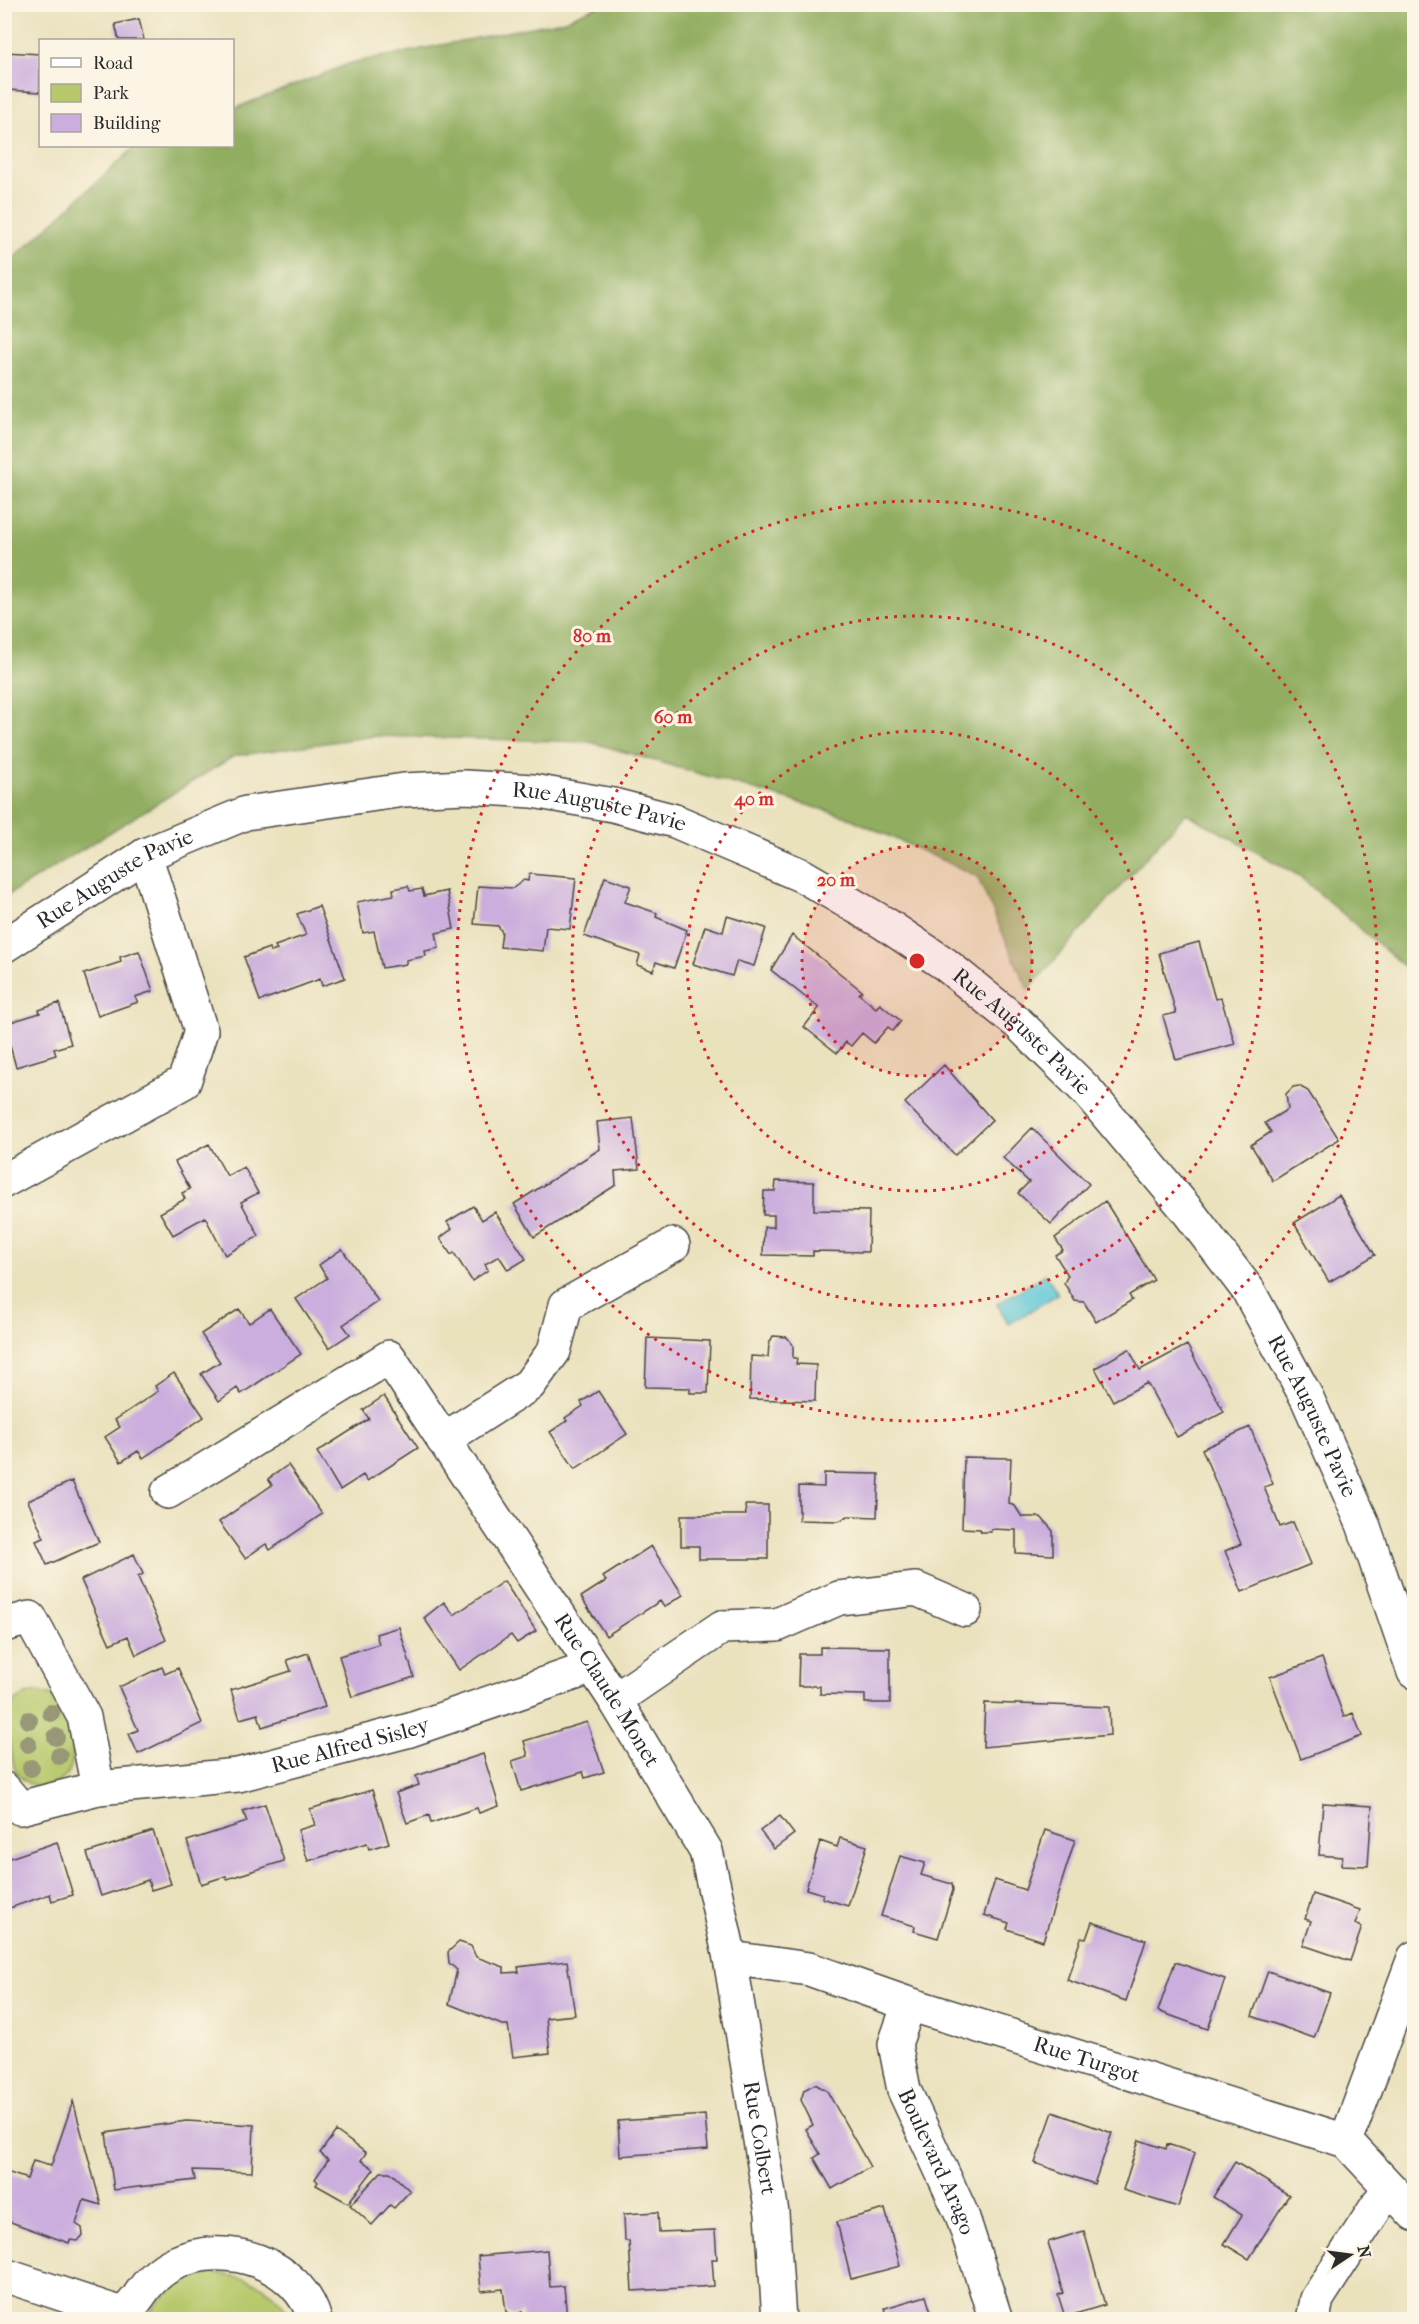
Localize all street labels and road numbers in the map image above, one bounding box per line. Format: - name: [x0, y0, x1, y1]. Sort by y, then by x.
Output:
- street label: Rue Auguste Pavie: [512, 777, 691, 837]
- street label: Rue Auguste Pavie: [32, 823, 197, 935]
- street label: Rue Auguste Pavie: [947, 962, 1096, 1100]
- street label: Rue Auguste Pavie: [1262, 1330, 1362, 1501]
- street label: Rue Claude Monet: [548, 1608, 665, 1772]
- street label: Rue Alfred Sisley: [269, 1711, 434, 1779]
- street label: Rue Turgot: [1030, 2031, 1143, 2089]
- street label: Rue Colbert: [737, 2079, 782, 2197]
- street label: Boulevard Arago: [892, 2084, 980, 2238]

